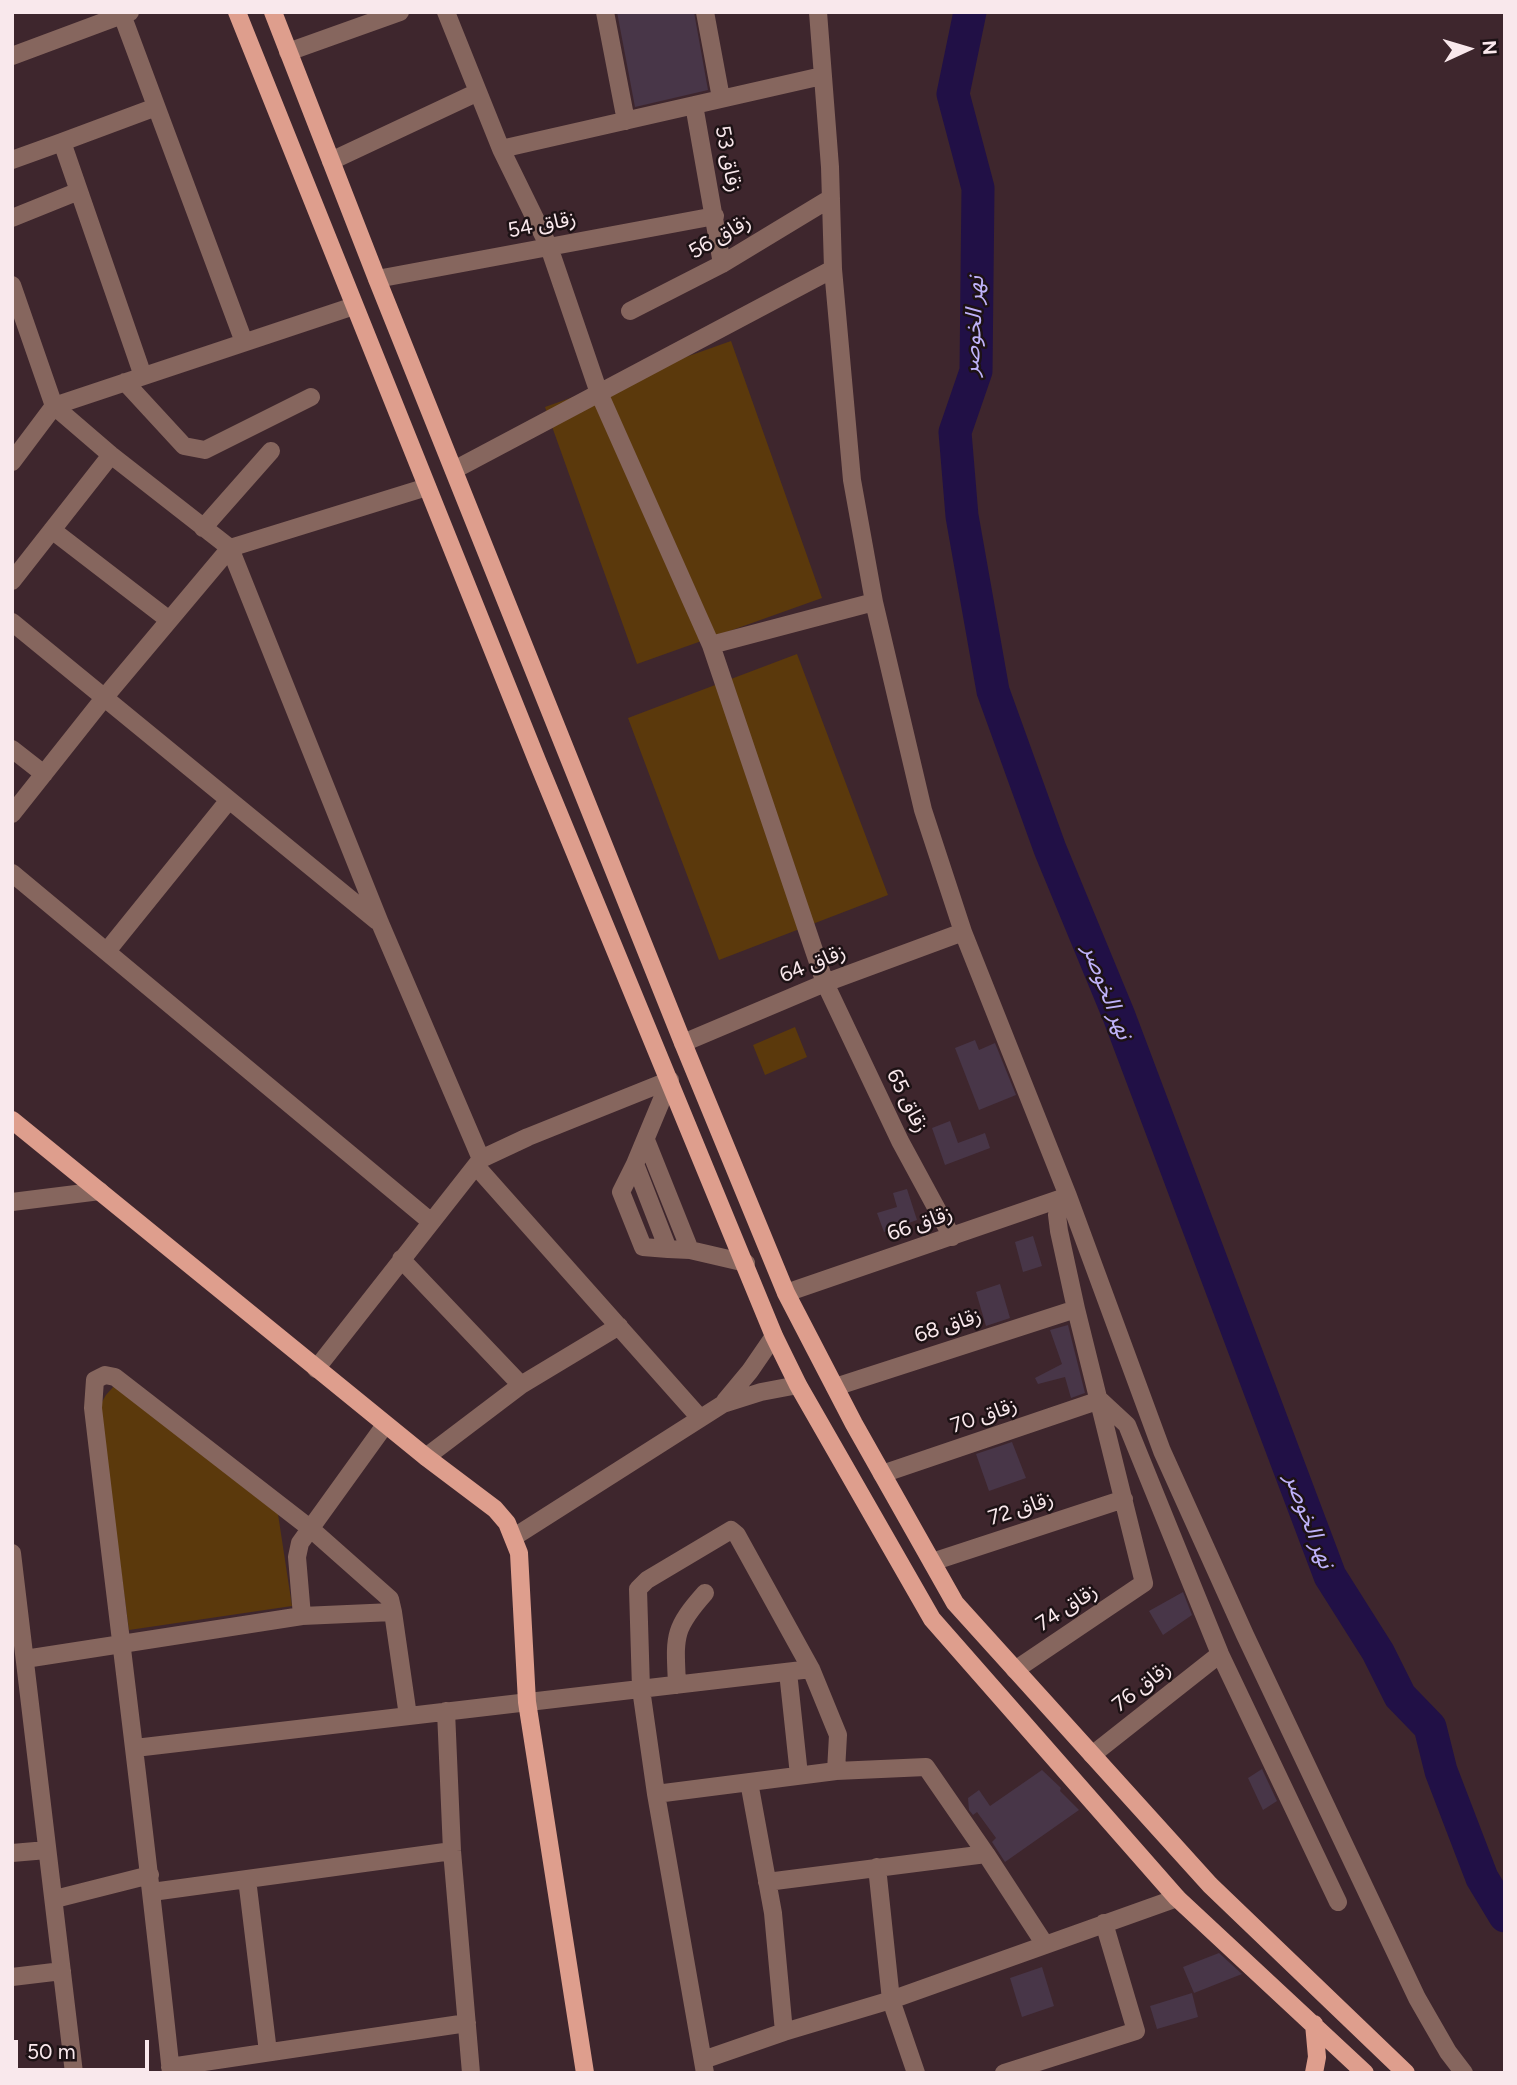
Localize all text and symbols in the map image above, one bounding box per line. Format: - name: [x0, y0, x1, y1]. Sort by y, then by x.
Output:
- north arrow: [1433, 14, 1503, 84]
- text: N: [1477, 39, 1501, 56]
- street label: زقاق 53: [709, 123, 747, 195]
- street label: زقاق 54: [506, 206, 578, 244]
- street label: زقاق 56: [684, 209, 756, 265]
- water label: نهر الخوصر: [958, 276, 990, 376]
- street label: زقاق 64: [776, 939, 850, 989]
- water label: نهر الخوصر: [1076, 941, 1138, 1043]
- street label: زقاق 65: [881, 1065, 933, 1137]
- street label: زقاق 66: [884, 1201, 956, 1247]
- street label: زقاق 68: [911, 1303, 985, 1349]
- street label: زقاق 70: [947, 1393, 1021, 1439]
- water label: نهر الخوصر: [1278, 1470, 1340, 1572]
- street label: زقاق 72: [985, 1487, 1057, 1531]
- street label: زقاق 74: [1031, 1579, 1103, 1637]
- street label: زقاق 76: [1108, 1656, 1176, 1718]
- scale bar: [18, 2025, 152, 2070]
- text: 50 m: [27, 2039, 76, 2064]

